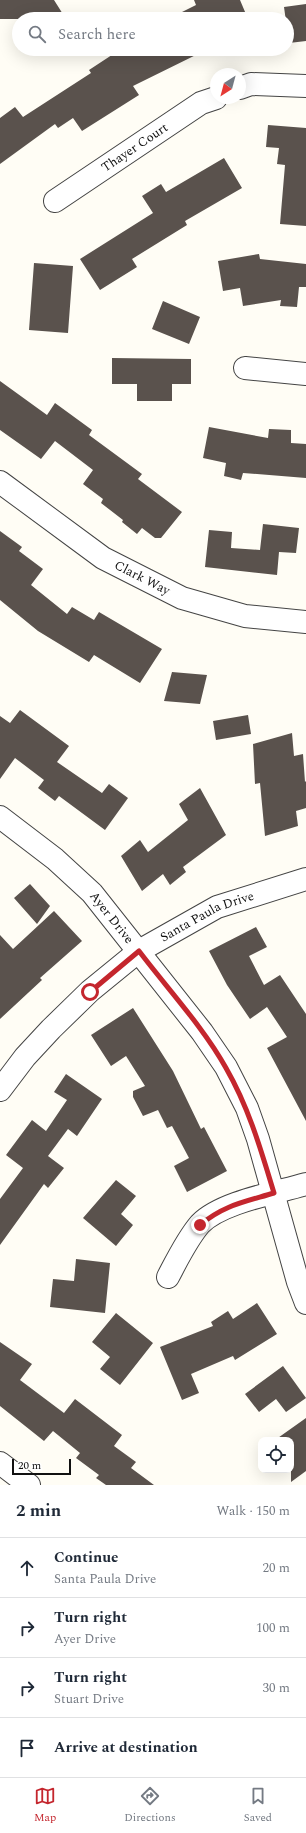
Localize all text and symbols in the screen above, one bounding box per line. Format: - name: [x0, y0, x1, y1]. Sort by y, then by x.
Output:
- search box: [12, 12, 294, 56]
- icon: search: [26, 23, 48, 45]
- text: Search here: [58, 23, 136, 46]
- north arrow: [210, 68, 246, 104]
- street label: Thayer Court: [97, 117, 173, 177]
- street label: Clark Way: [111, 555, 174, 601]
- street label: Santa Paula Drive: [156, 886, 257, 947]
- street label: Ayer Drive: [84, 887, 139, 948]
- route start: [81, 983, 99, 1001]
- route end: [191, 1216, 209, 1234]
- map controls: [258, 1437, 294, 1473]
- button: locate: [258, 1437, 294, 1473]
- scale bar: [12, 1457, 71, 1476]
- text: 20 m: [18, 1457, 41, 1474]
- text: 2 min: [16, 1498, 61, 1524]
- text: Walk · 150 m: [216, 1501, 290, 1521]
- text: Continue: [54, 1546, 119, 1569]
- icon: ahead: [16, 1557, 38, 1579]
- text: 20 m: [263, 1558, 290, 1578]
- text: Santa Paula Drive: [54, 1569, 156, 1589]
- text: Turn right: [54, 1606, 127, 1629]
- icon: right: [16, 1617, 38, 1639]
- text: 100 m: [256, 1618, 290, 1638]
- text: Ayer Drive: [54, 1629, 116, 1649]
- text: Turn right: [54, 1666, 127, 1689]
- icon: right: [16, 1677, 38, 1699]
- text: 30 m: [263, 1678, 290, 1698]
- text: Stuart Drive: [54, 1689, 124, 1709]
- text: Arrive at destination: [54, 1736, 198, 1759]
- icon: arrive: [16, 1737, 38, 1759]
- tab: Map: [34, 1785, 56, 1826]
- tab: Directions: [124, 1785, 176, 1826]
- tab: Saved: [244, 1785, 272, 1826]

